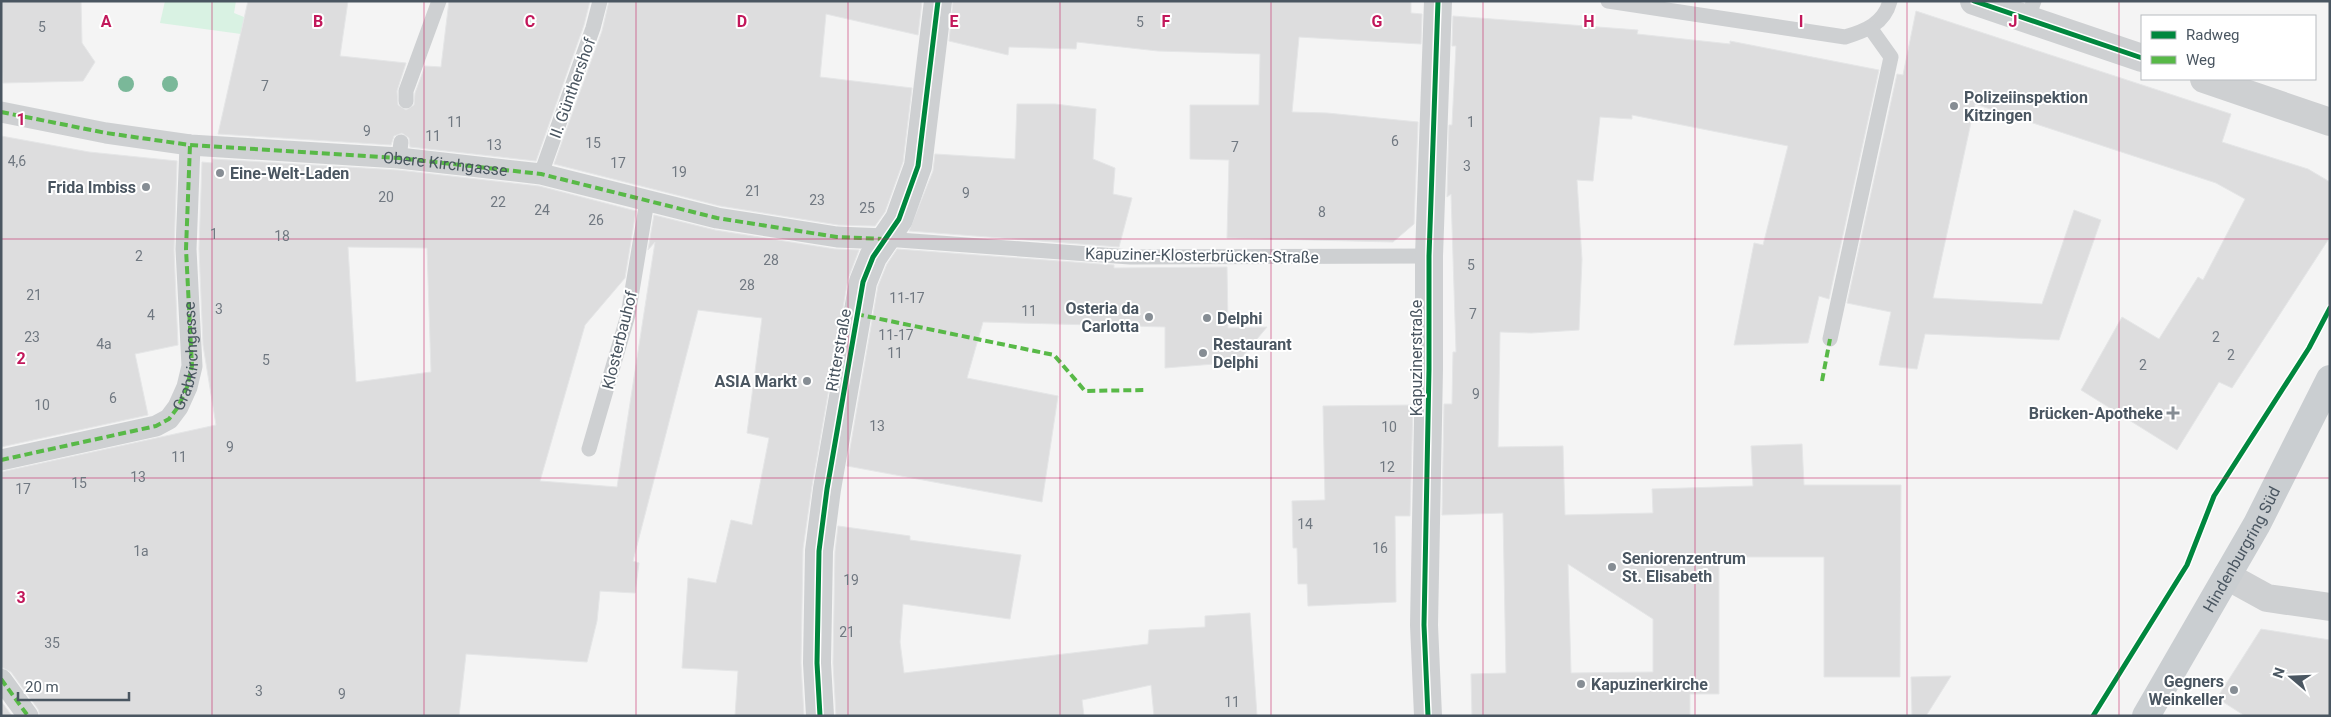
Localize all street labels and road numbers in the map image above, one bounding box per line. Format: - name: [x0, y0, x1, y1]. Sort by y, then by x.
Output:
- street label: II. Günthershof: [546, 35, 600, 141]
- street label: Obere Kirchgasse: [382, 148, 509, 180]
- street label: Kapuziner-Klosterbrücken-Straße: [1085, 244, 1319, 267]
- street label: Klosterbauhof: [598, 289, 641, 391]
- street label: Kapuzinerstraße: [1407, 300, 1426, 416]
- street label: Grabkirchgasse: [169, 301, 202, 414]
- street label: Ritterstraße: [822, 307, 855, 393]
- street label: Hindenburgring Süd: [2199, 484, 2284, 616]

